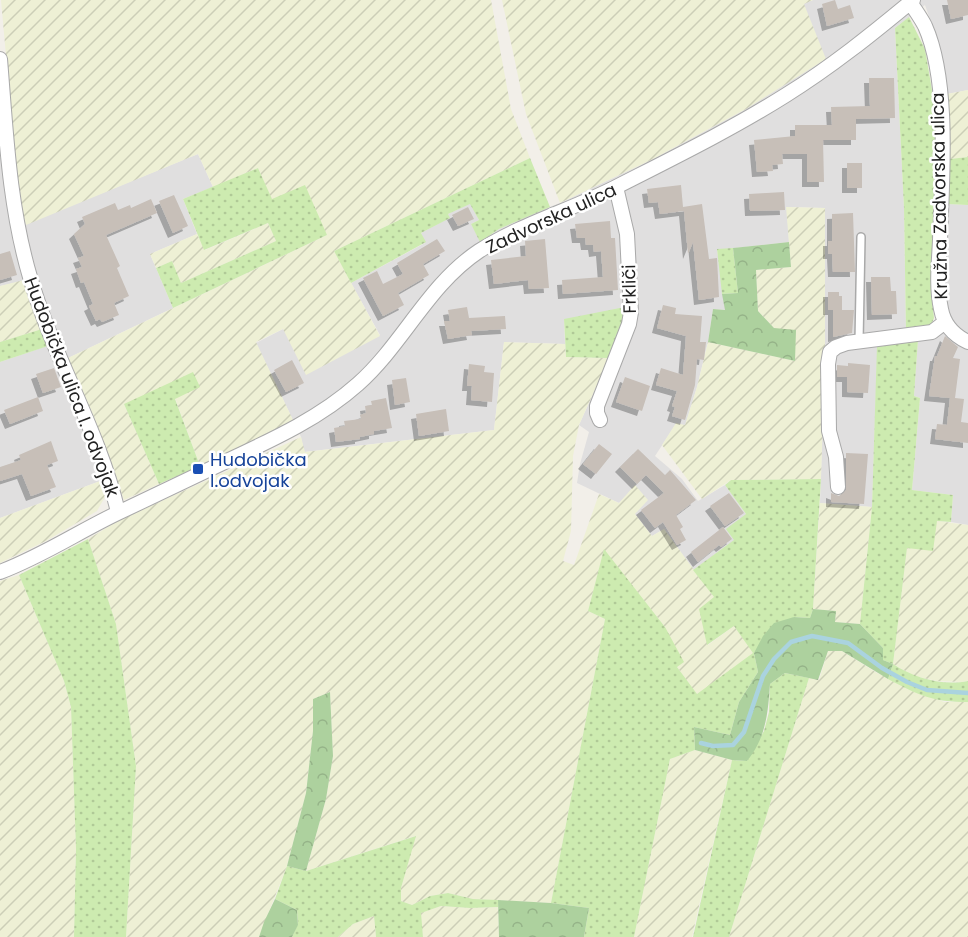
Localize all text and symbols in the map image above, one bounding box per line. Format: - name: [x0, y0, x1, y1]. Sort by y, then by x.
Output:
- street label: Kružna Zadvorska ulica: [925, 92, 953, 300]
- street label: Zadvorska ulica: [482, 177, 620, 259]
- street label: Frkliči: [616, 264, 642, 314]
- street label: Hudobička ulica I. odvojak: [18, 273, 126, 501]
- place label: Hudobička I.odvojak: [210, 447, 307, 493]
- marker: Hudobička I.odvojak: [191, 462, 205, 476]

